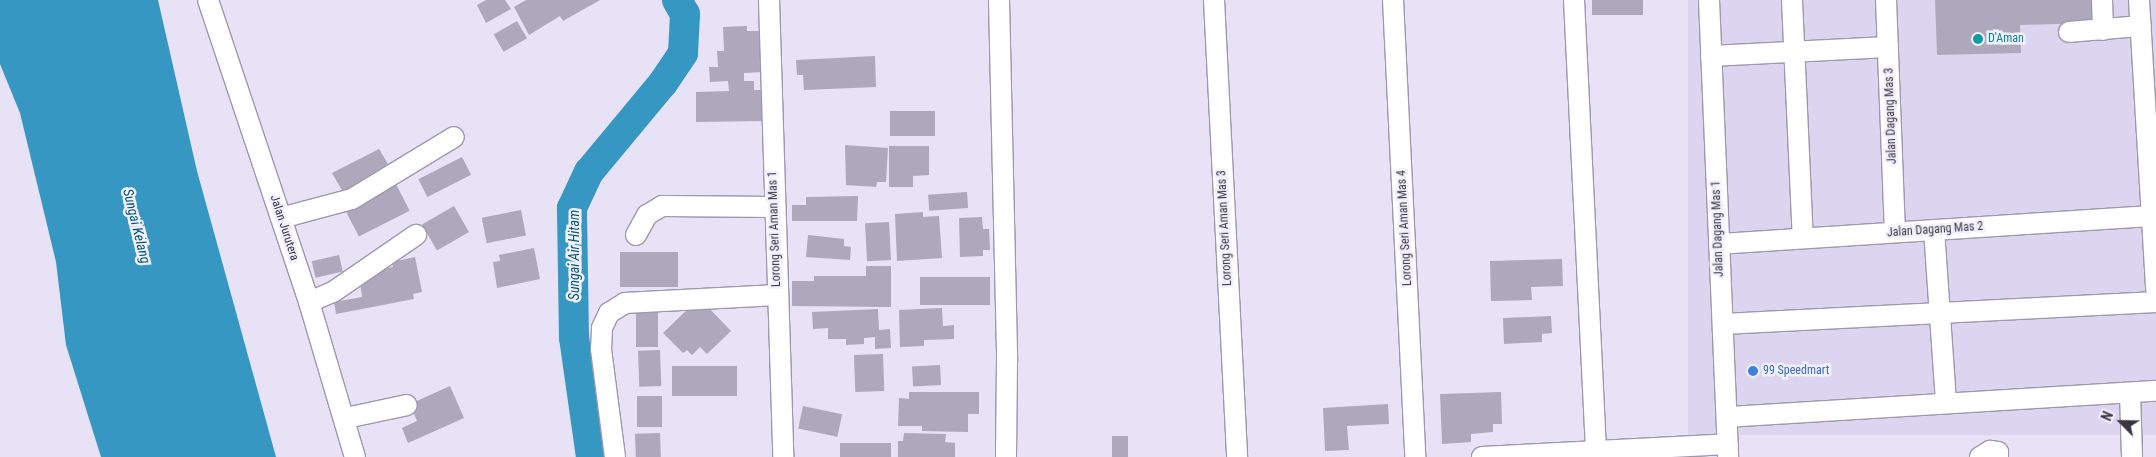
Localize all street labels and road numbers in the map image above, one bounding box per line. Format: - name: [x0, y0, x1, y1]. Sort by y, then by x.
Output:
- street label: Jalan Dagang Mas 3: [1882, 68, 1900, 164]
- street label: Lorong Seri Aman Mas 3: [1215, 170, 1235, 286]
- street label: Lorong Seri Aman Mas 4: [1395, 170, 1415, 286]
- street label: Lorong Seri Aman Mas 1: [766, 171, 784, 287]
- street label: Jalan Dagang Mas 1: [1709, 181, 1727, 277]
- street label: Jalan Jurutera: [267, 193, 301, 263]
- street label: Jalan Dagang Mas 2: [1886, 219, 1984, 241]

